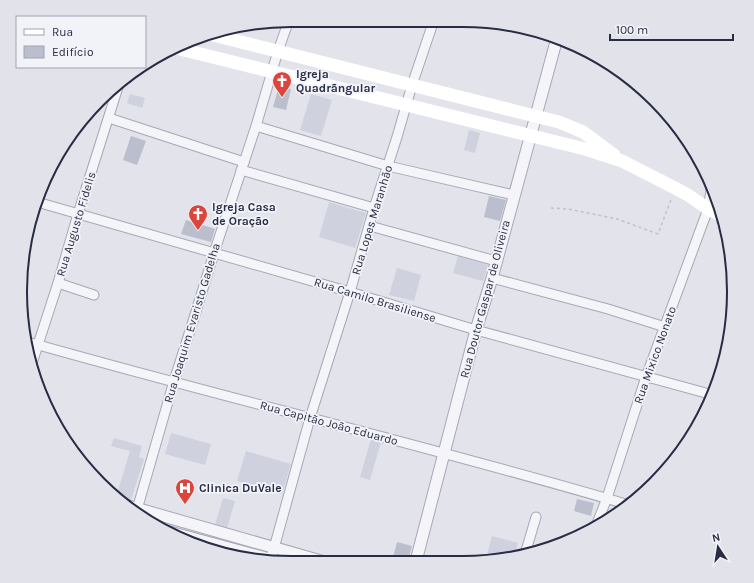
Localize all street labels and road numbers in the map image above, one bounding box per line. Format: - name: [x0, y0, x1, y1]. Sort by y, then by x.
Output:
- street label: Rua Lopes Maranhão: [349, 163, 395, 277]
- street label: Rua Augusto Fidelis: [53, 170, 99, 278]
- street label: Rua Doutor Gaspar de Oliveira: [457, 218, 513, 380]
- street label: Rua Joaquim Evaristo Gadelha: [161, 241, 223, 405]
- street label: Rua Camilo Brasiliense: [312, 275, 438, 325]
- street label: Rua Mixico Nonato: [631, 304, 679, 406]
- street label: Rua Capitão João Eduardo: [258, 398, 400, 448]

